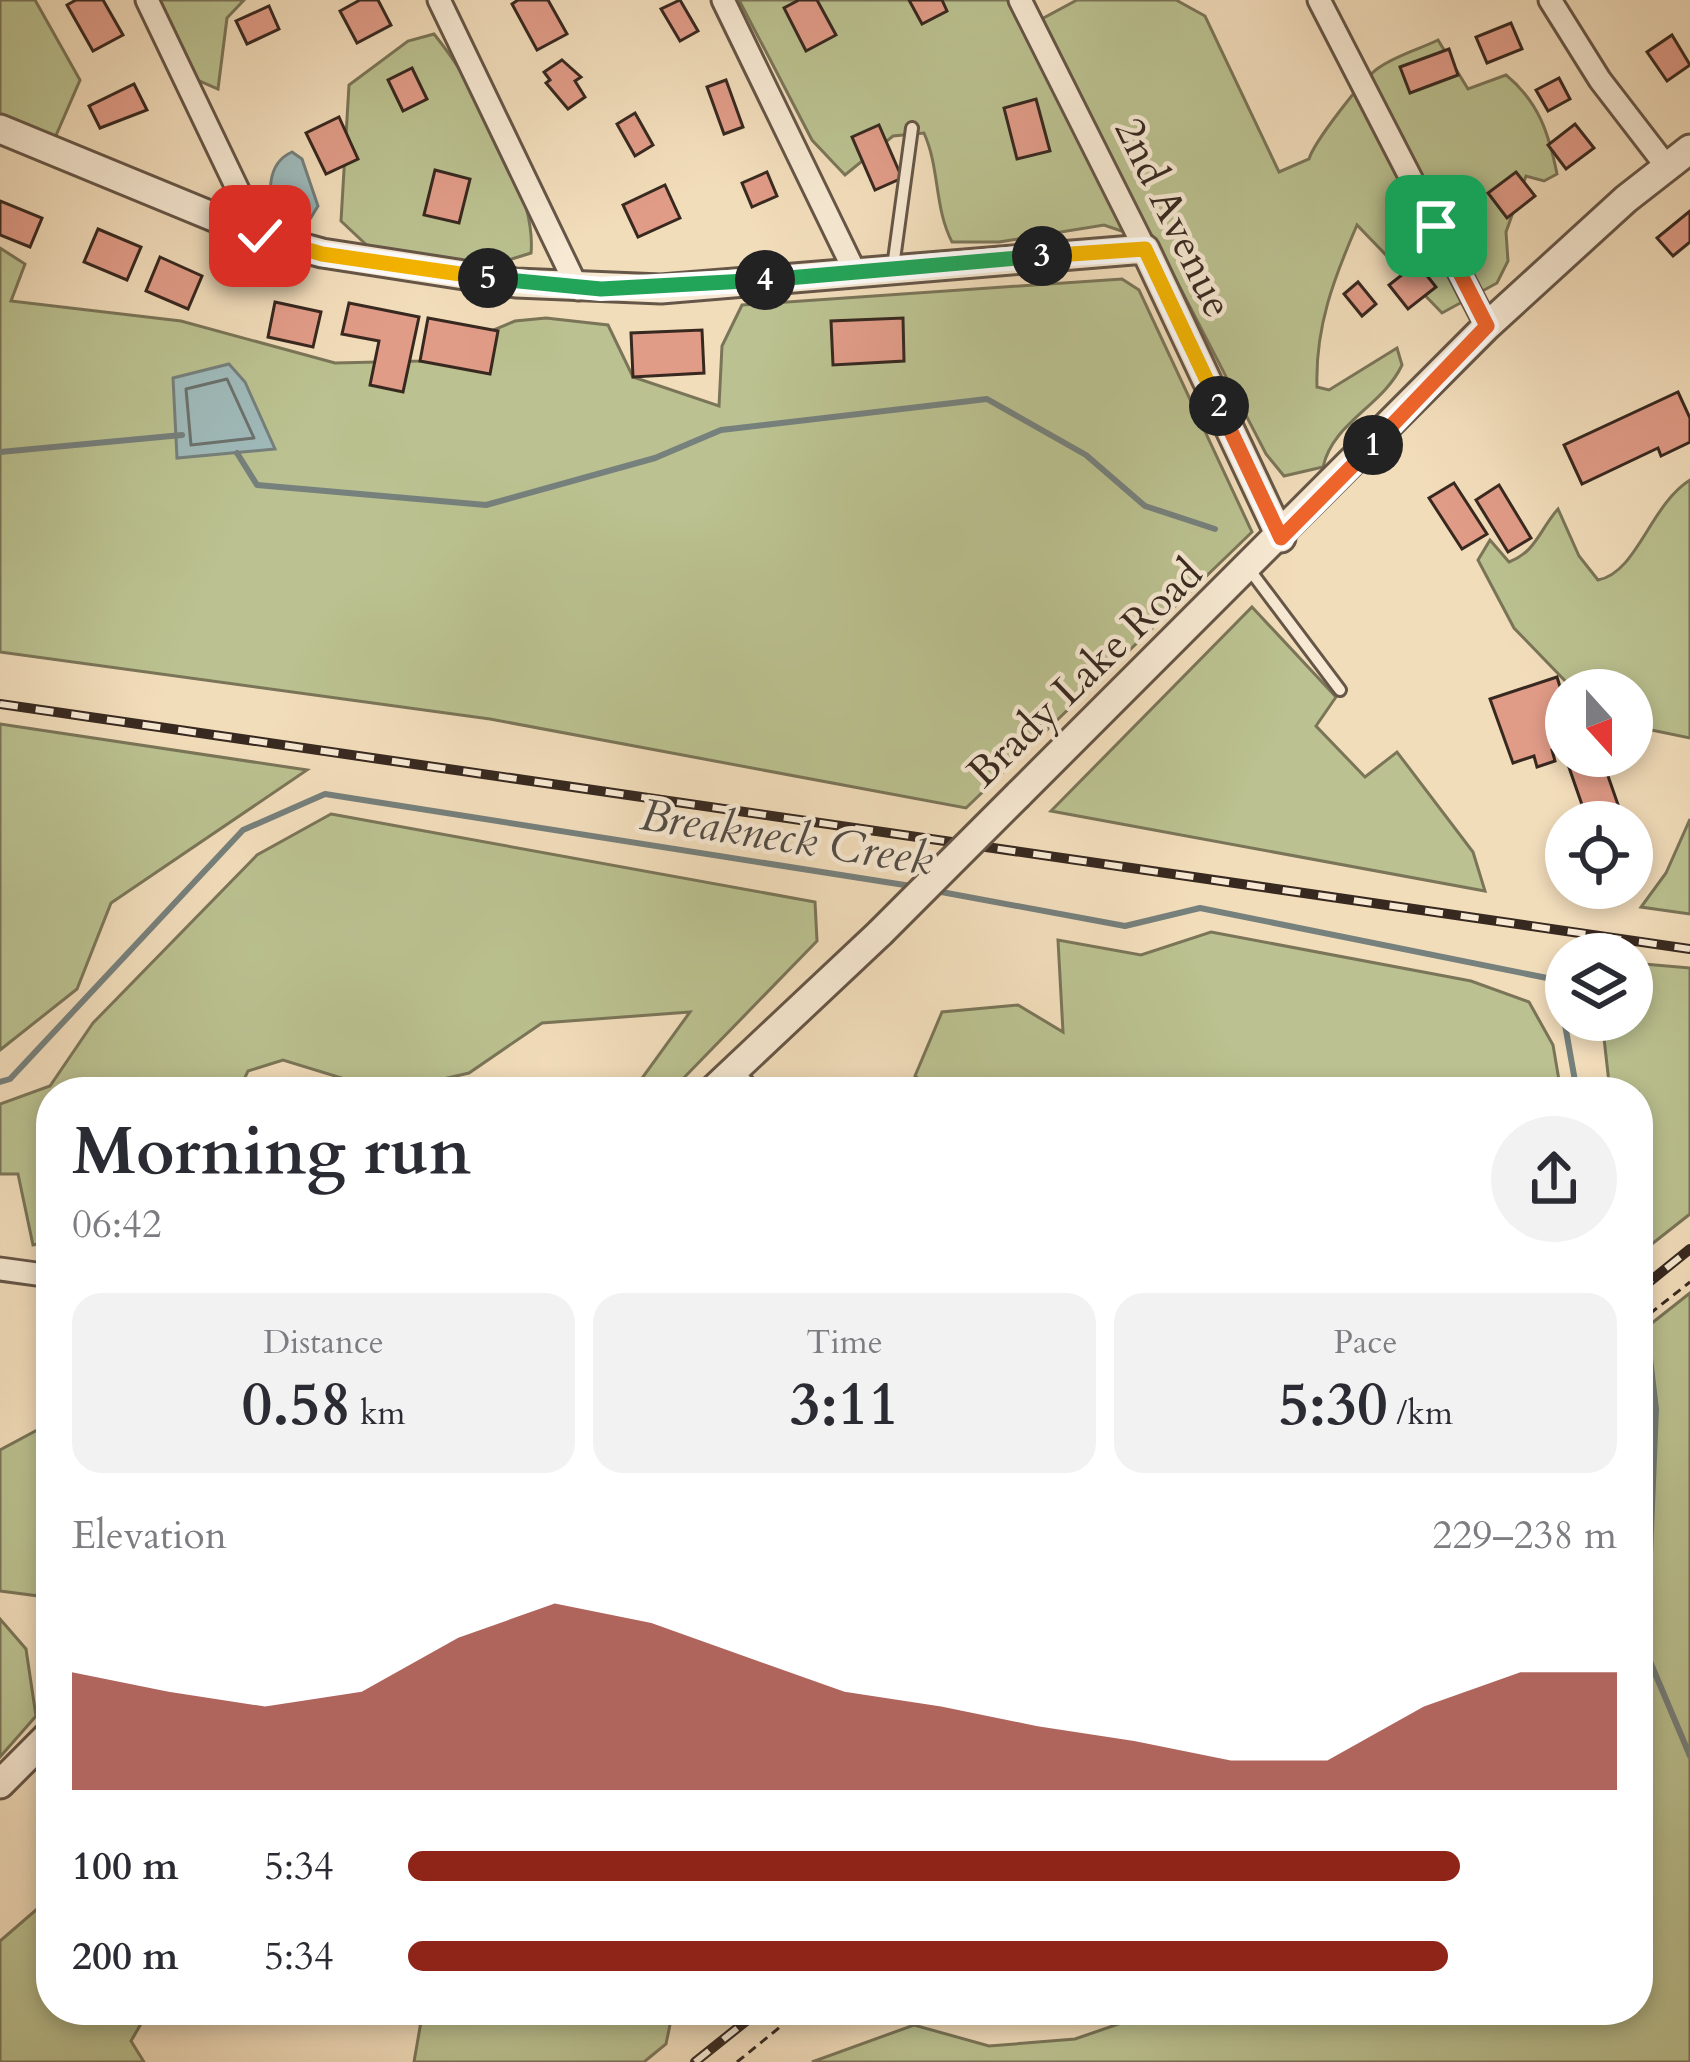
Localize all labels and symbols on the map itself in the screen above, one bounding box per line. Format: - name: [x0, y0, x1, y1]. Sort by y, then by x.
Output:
- street label: 2nd Avenue: [1101, 108, 1246, 327]
- pin: [1385, 175, 1487, 277]
- pin: [209, 185, 311, 287]
- pin: 3: [1012, 226, 1072, 286]
- pin: 5: [458, 248, 518, 308]
- pin: 4: [735, 250, 795, 310]
- pin: 2: [1189, 376, 1249, 436]
- pin: 1: [1343, 415, 1403, 475]
- street label: Brady Lake Road: [955, 546, 1215, 800]
- north arrow: [1545, 669, 1653, 777]
- water label: Breakneck Creek: [636, 784, 938, 891]

